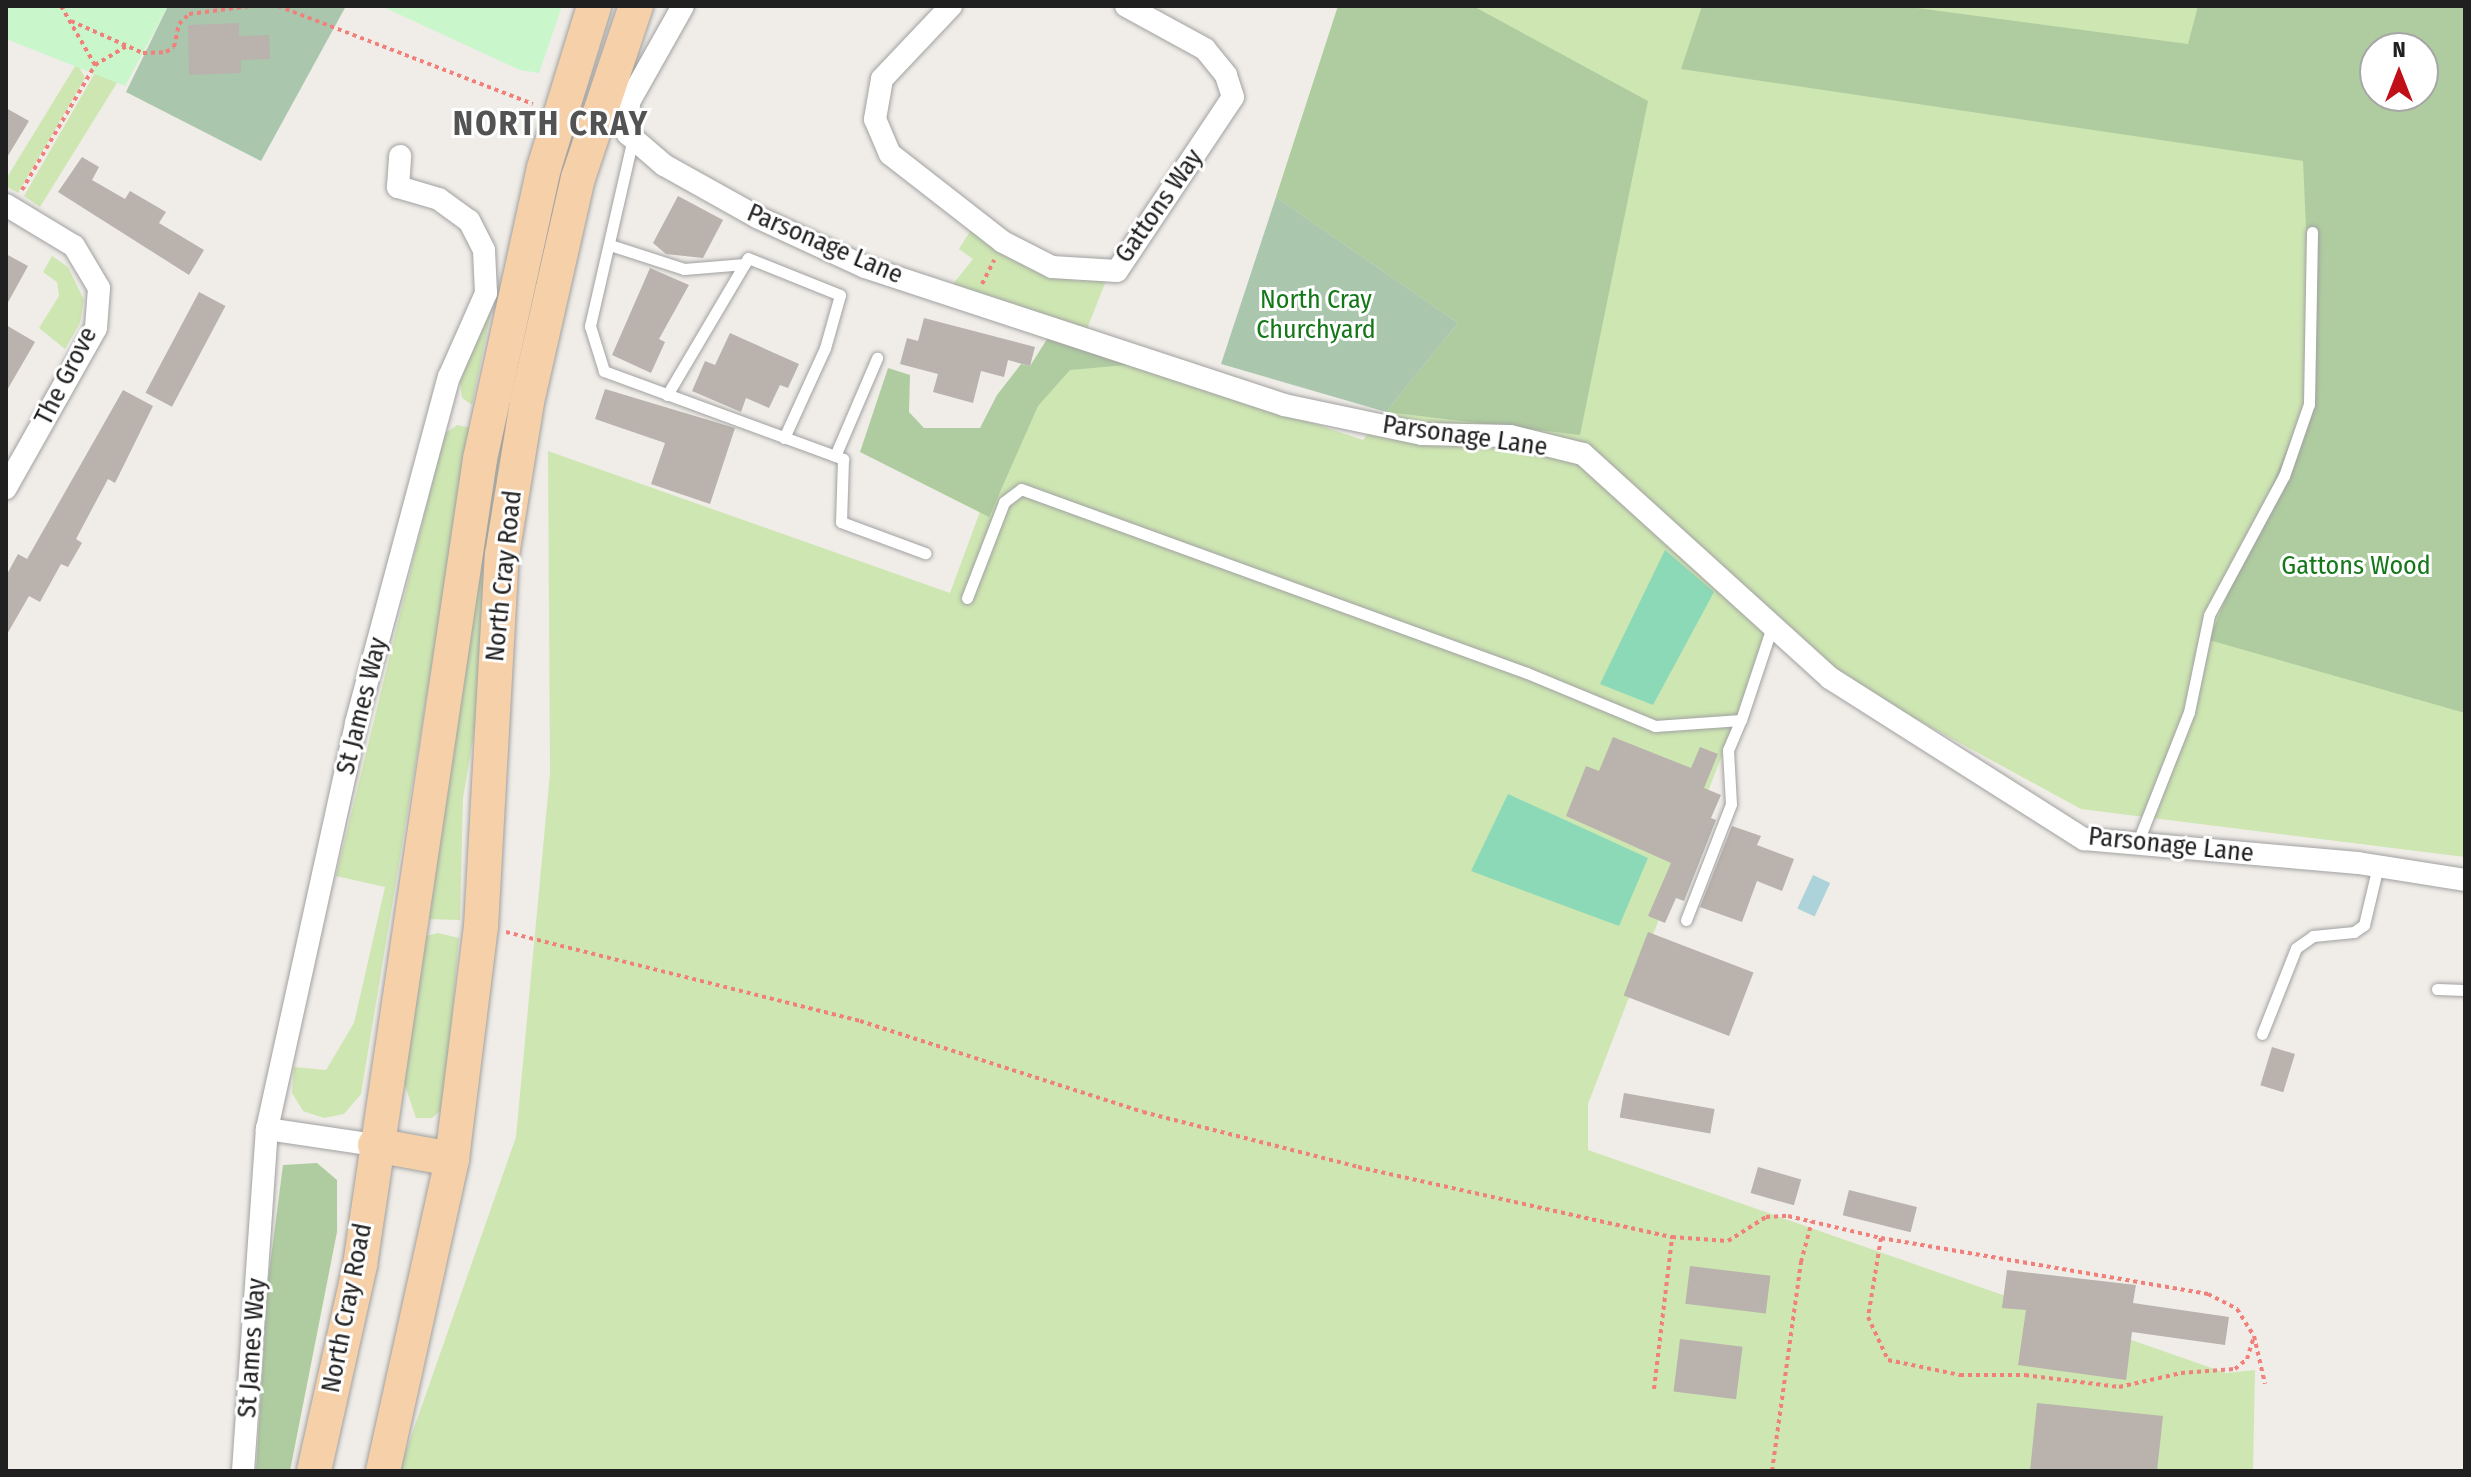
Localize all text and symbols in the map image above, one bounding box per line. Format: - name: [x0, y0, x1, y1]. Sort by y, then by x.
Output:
- north arrow: [2359, 32, 2439, 112]
- text: N: [2392, 36, 2406, 63]
- district label: NORTH CRAY: [453, 104, 649, 144]
- street label: Gattons Way: [1109, 143, 1209, 269]
- street label: Parsonage Lane: [742, 197, 908, 291]
- park label: North Cray Churchyard: [1256, 284, 1376, 346]
- street label: The Grove: [28, 322, 104, 430]
- street label: Parsonage Lane: [1381, 409, 1549, 463]
- street label: North Cray Road: [480, 489, 528, 663]
- park label: Gattons Wood: [2281, 550, 2431, 582]
- street label: St James Way: [330, 634, 394, 778]
- street label: Parsonage Lane: [2087, 821, 2255, 869]
- street label: North Cray Road: [315, 1221, 379, 1395]
- street label: St James Way: [232, 1277, 272, 1419]

